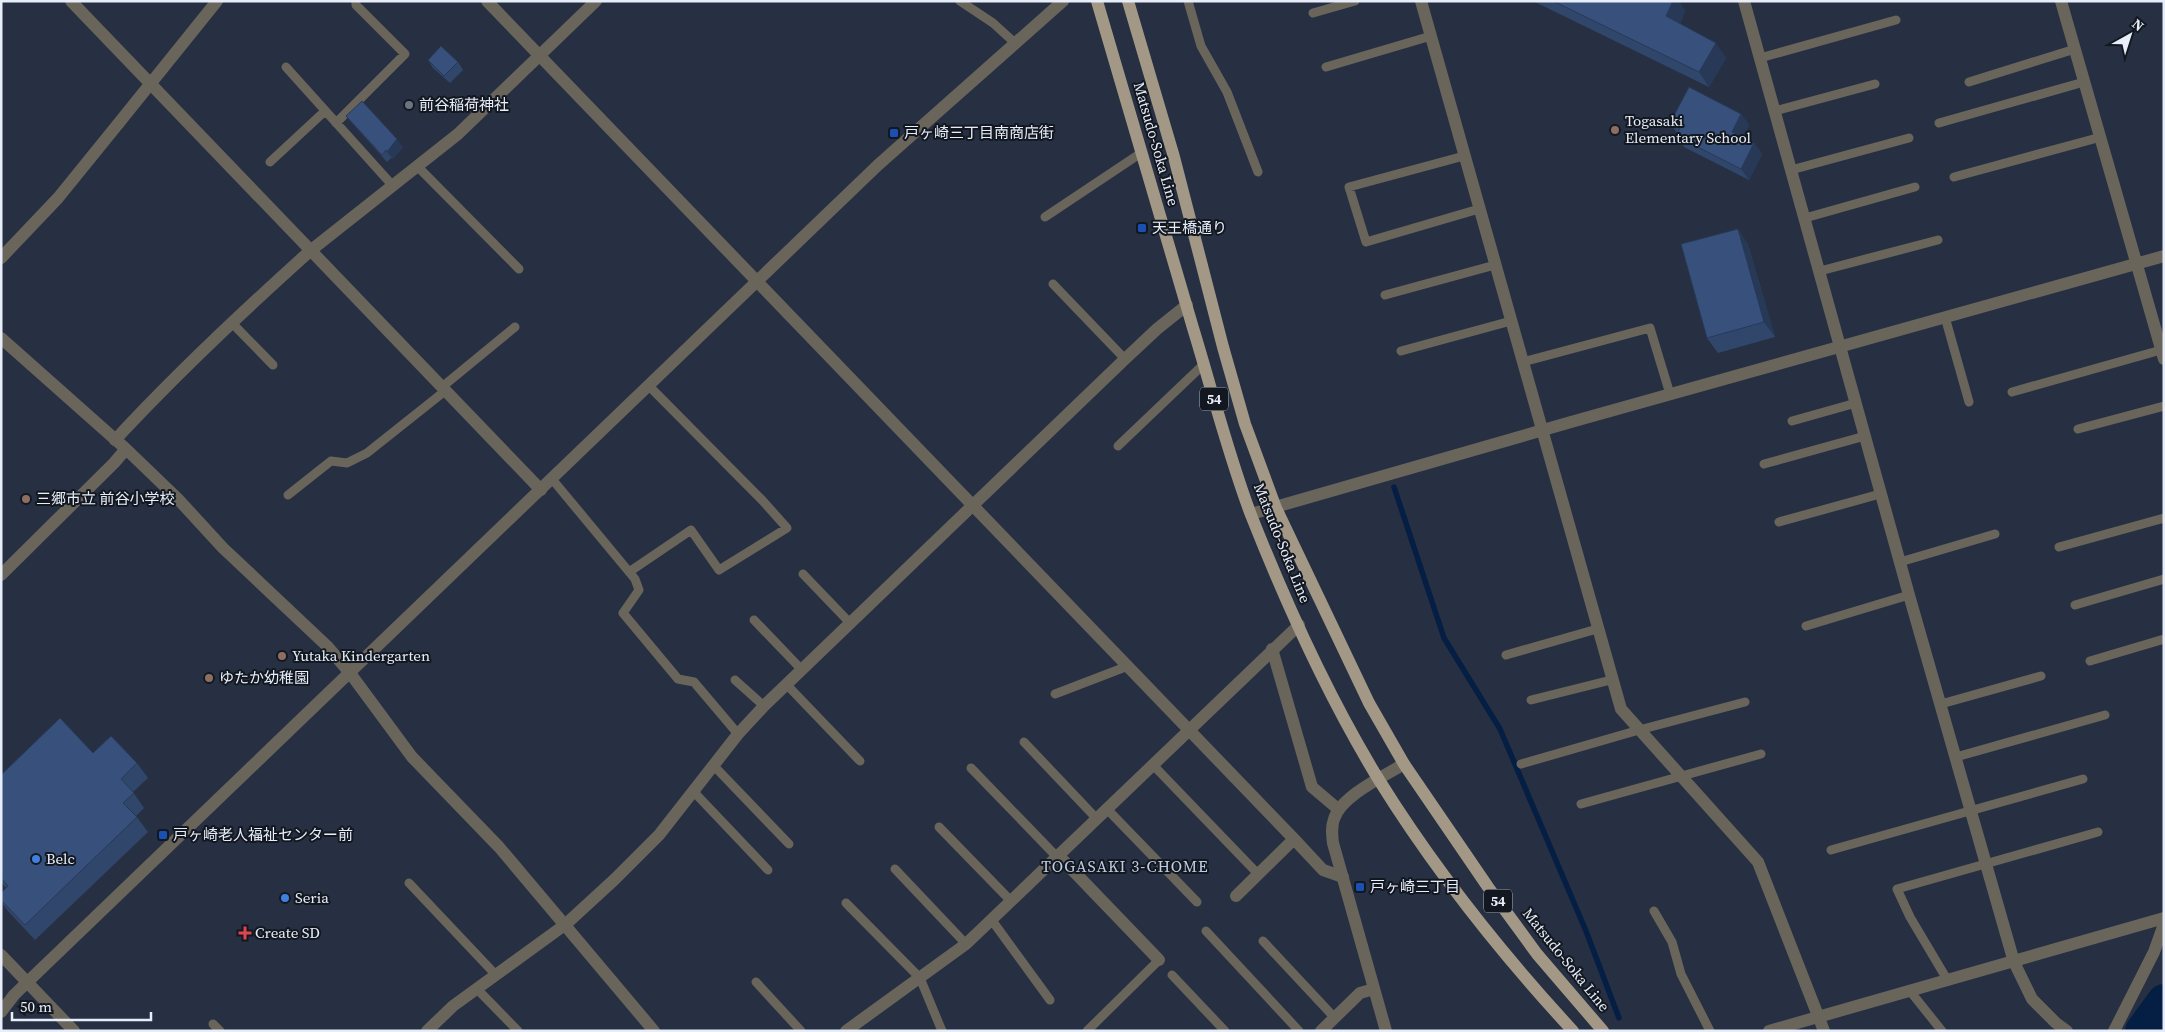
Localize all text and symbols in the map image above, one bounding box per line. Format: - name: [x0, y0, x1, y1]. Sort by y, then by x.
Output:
- north arrow: [2105, 10, 2155, 60]
- text: N: [2128, 14, 2148, 36]
- street label: Matsudo-Soka Line: [1129, 80, 1184, 208]
- place label: 前谷稲荷神社: [419, 94, 509, 115]
- marker: 前谷稲荷神社: [403, 99, 415, 111]
- place label: Togasaki Elementary School: [1625, 110, 1752, 148]
- place label: 戸ヶ崎三丁目南商店街: [904, 122, 1054, 143]
- marker: Togasaki Elementary School: [1609, 124, 1621, 136]
- marker: 戸ヶ崎三丁目南商店街: [888, 127, 900, 139]
- place label: 天王橋通り: [1152, 217, 1227, 238]
- marker: 天王橋通り: [1136, 222, 1148, 234]
- road number: 54: [1200, 388, 1228, 410]
- street label: Matsudo-Soka Line: [1249, 480, 1316, 606]
- place label: 三郷市立 前谷小学校: [36, 488, 175, 509]
- marker: 三郷市立 前谷小学校: [20, 493, 32, 505]
- place label: Yutaka Kindergarten: [292, 645, 430, 666]
- marker: Yutaka Kindergarten: [276, 650, 288, 662]
- place label: ゆたか幼稚園: [219, 667, 309, 688]
- marker: ゆたか幼稚園: [203, 672, 215, 684]
- place label: 戸ヶ崎老人福祉センター前: [173, 824, 353, 845]
- marker: 戸ヶ崎老人福祉センター前: [157, 829, 169, 841]
- place label: Belc: [46, 848, 75, 869]
- marker: Belc: [30, 853, 42, 865]
- district label: TOGASAKI 3-CHOME: [1041, 855, 1209, 877]
- place label: 戸ヶ崎三丁目: [1370, 876, 1460, 897]
- marker: 戸ヶ崎三丁目: [1354, 881, 1366, 893]
- place label: Seria: [295, 887, 329, 908]
- road number: 54: [1484, 889, 1512, 912]
- marker: Seria: [279, 892, 291, 904]
- street label: Matsudo-Soka Line: [1518, 903, 1615, 1016]
- place label: Create SD: [255, 922, 320, 943]
- marker: Create SD: [239, 927, 251, 939]
- scale bar: [12, 990, 151, 1022]
- text: 50 m: [20, 996, 52, 1017]

